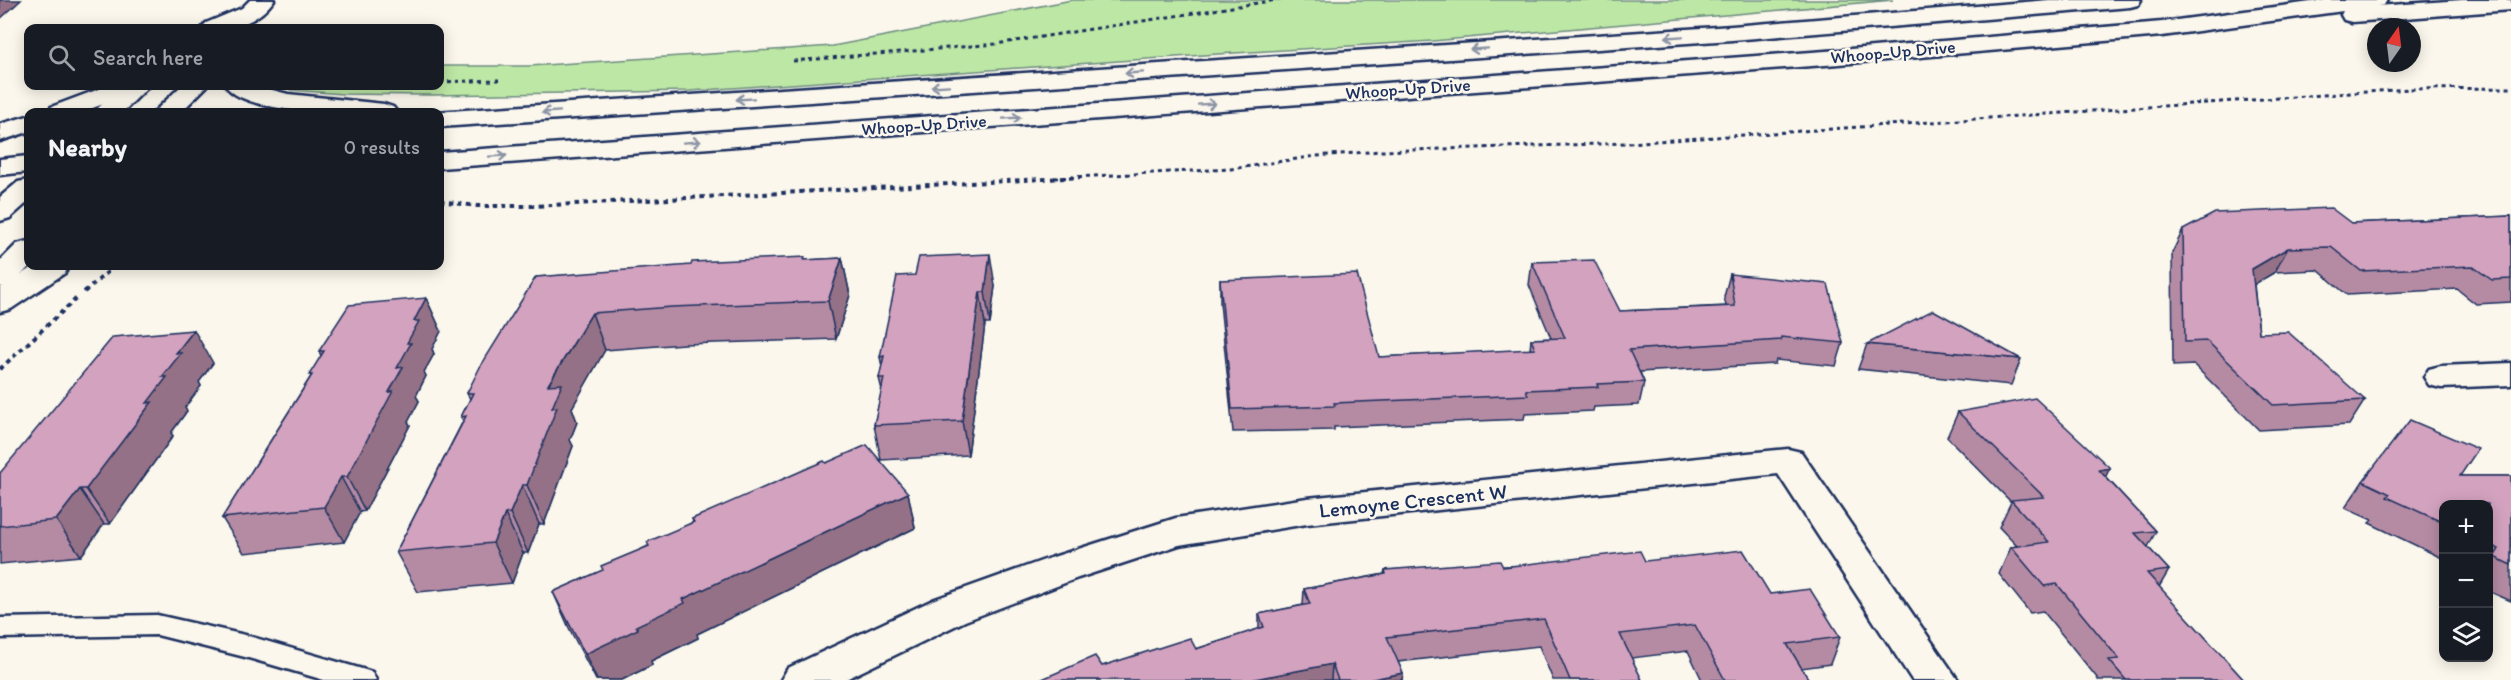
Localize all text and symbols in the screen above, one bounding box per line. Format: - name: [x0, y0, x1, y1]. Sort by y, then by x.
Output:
- north arrow: [2367, 18, 2421, 72]
- search box: [24, 24, 444, 90]
- one-way arrow: [1665, 31, 1684, 42]
- street label: Whoop-Up Drive: [1829, 36, 1957, 68]
- icon: search: [45, 41, 78, 74]
- one-way arrow: [1470, 43, 1490, 54]
- text: Search here: [93, 44, 203, 71]
- one-way arrow: [1125, 67, 1145, 78]
- street label: Whoop-Up Drive: [1345, 74, 1471, 104]
- one-way arrow: [930, 80, 950, 91]
- one-way arrow: [736, 94, 756, 105]
- one-way arrow: [1196, 98, 1216, 109]
- one-way arrow: [541, 107, 561, 118]
- street label: Whoop-Up Drive: [861, 110, 987, 140]
- one-way arrow: [1002, 112, 1022, 123]
- text: Nearby: [48, 131, 127, 163]
- text: 0 results: [344, 135, 420, 159]
- one-way arrow: [682, 136, 702, 147]
- one-way arrow: [487, 150, 507, 161]
- street label: Lemoyne Crescent W: [1318, 478, 1508, 523]
- map controls: [2439, 500, 2493, 662]
- button: +: [2439, 500, 2493, 554]
- button: −: [2439, 554, 2493, 608]
- button: layers: [2439, 608, 2493, 662]

